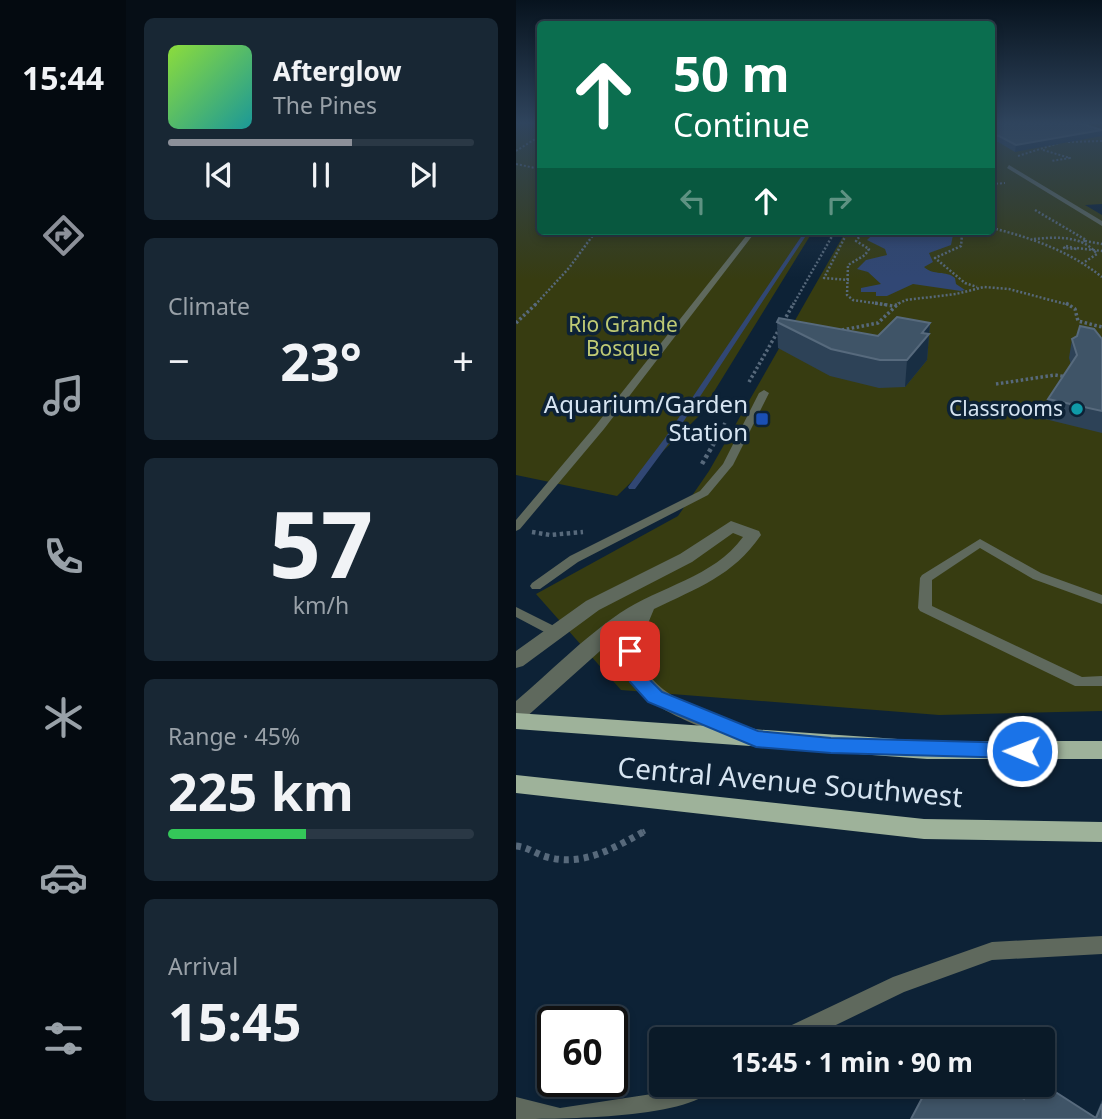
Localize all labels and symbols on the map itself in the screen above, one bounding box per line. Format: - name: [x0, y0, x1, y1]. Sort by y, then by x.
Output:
- park label: Rio Grande Bosque: [568, 310, 678, 362]
- place label: Aquarium/Garden Station: [544, 387, 748, 448]
- place label: Classrooms: [949, 394, 1063, 422]
- marker: Classrooms: [1069, 401, 1085, 417]
- marker: Aquarium/Garden Station: [754, 411, 770, 427]
- pin: [600, 621, 660, 681]
- position arrow: [985, 714, 1059, 788]
- street label: Central Avenue Southwest: [616, 747, 964, 815]
- speed limit sign: 60: [537, 1006, 628, 1097]

